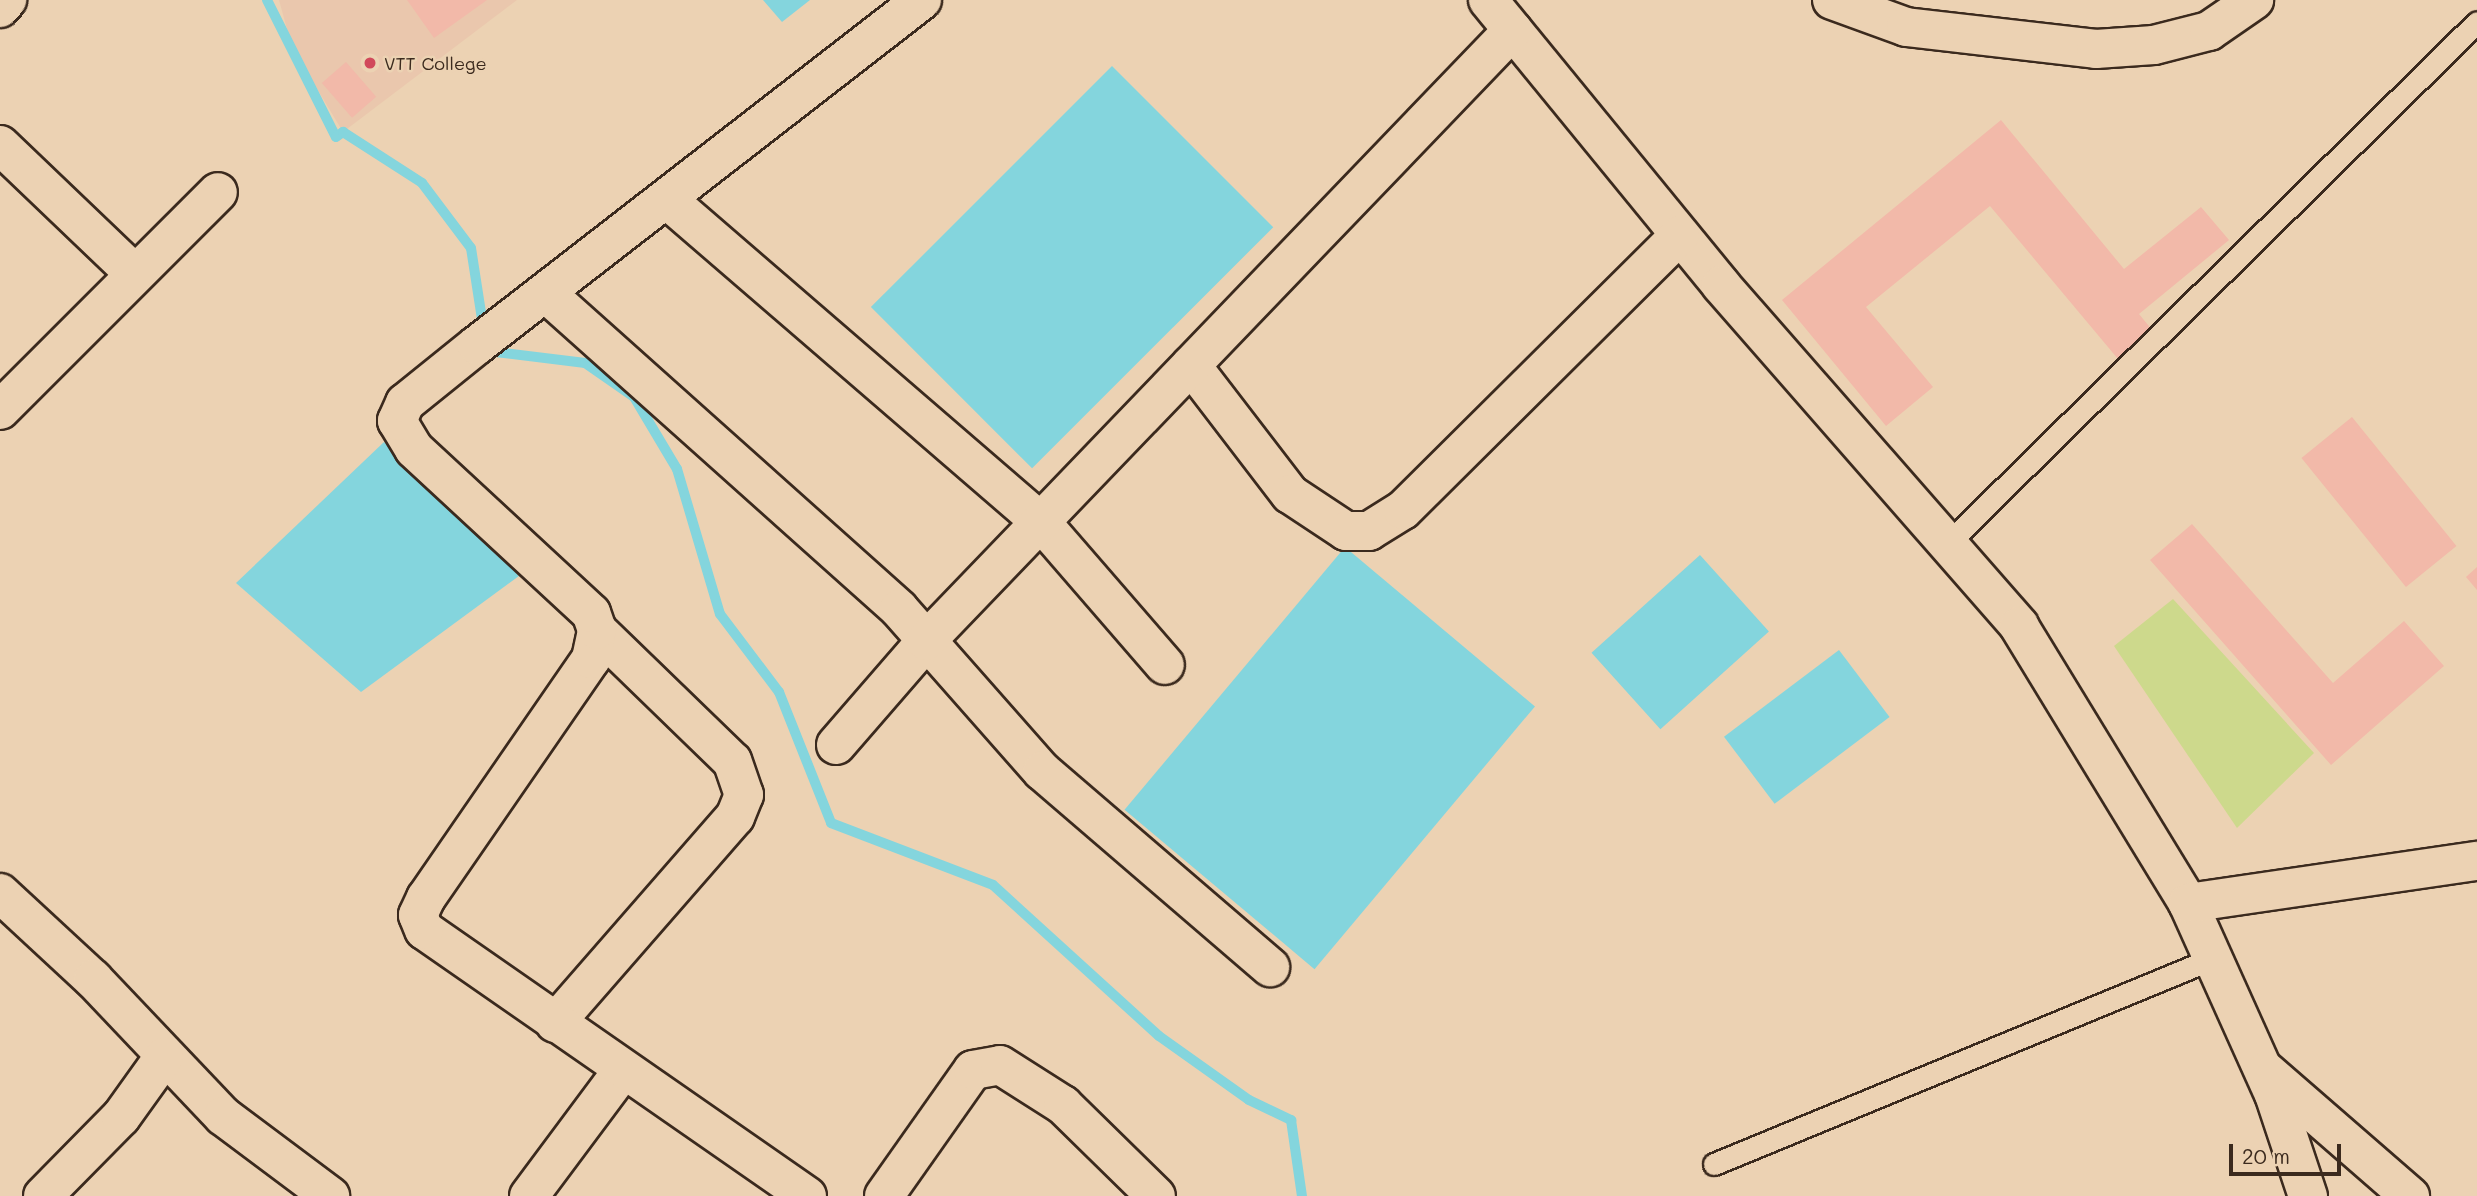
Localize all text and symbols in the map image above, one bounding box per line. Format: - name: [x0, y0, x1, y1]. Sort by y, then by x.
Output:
- place label: VTT College: [384, 52, 487, 74]
- marker: VTT College: [362, 55, 378, 71]
- scale bar: [2232, 1130, 2344, 1174]
- text: 20 m: [2242, 1142, 2290, 1169]

